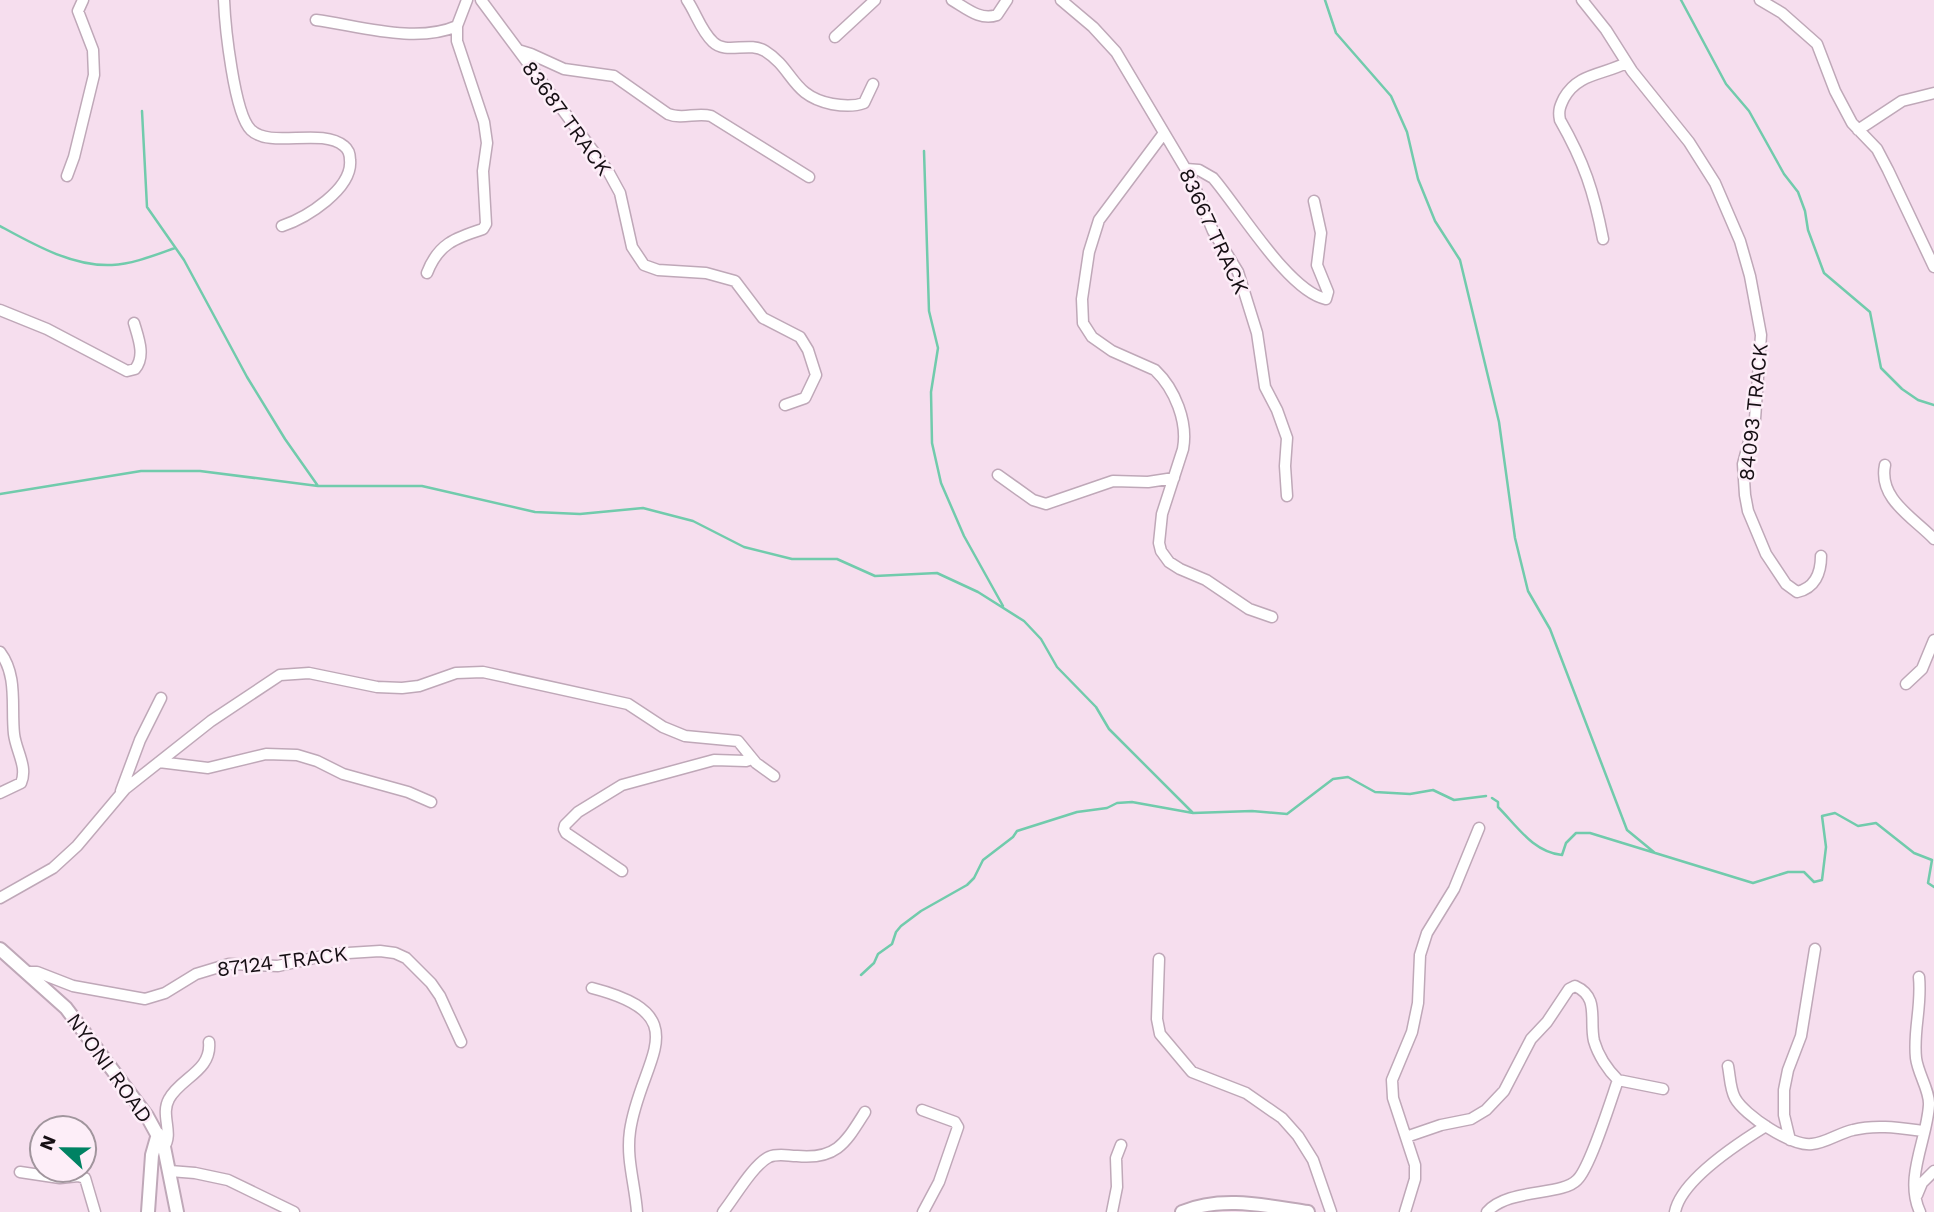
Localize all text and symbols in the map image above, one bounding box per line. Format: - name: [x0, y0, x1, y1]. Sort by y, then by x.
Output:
- street label: 83687 TRACK: [517, 56, 617, 180]
- street label: 83667 TRACK: [1174, 164, 1254, 298]
- street label: 84093 TRACK: [1733, 342, 1773, 482]
- street label: 87124 TRACK: [215, 941, 349, 981]
- street label: NYONI ROAD: [62, 1008, 158, 1128]
- north arrow: [28, 1114, 98, 1184]
- text: N: [34, 1132, 61, 1154]

